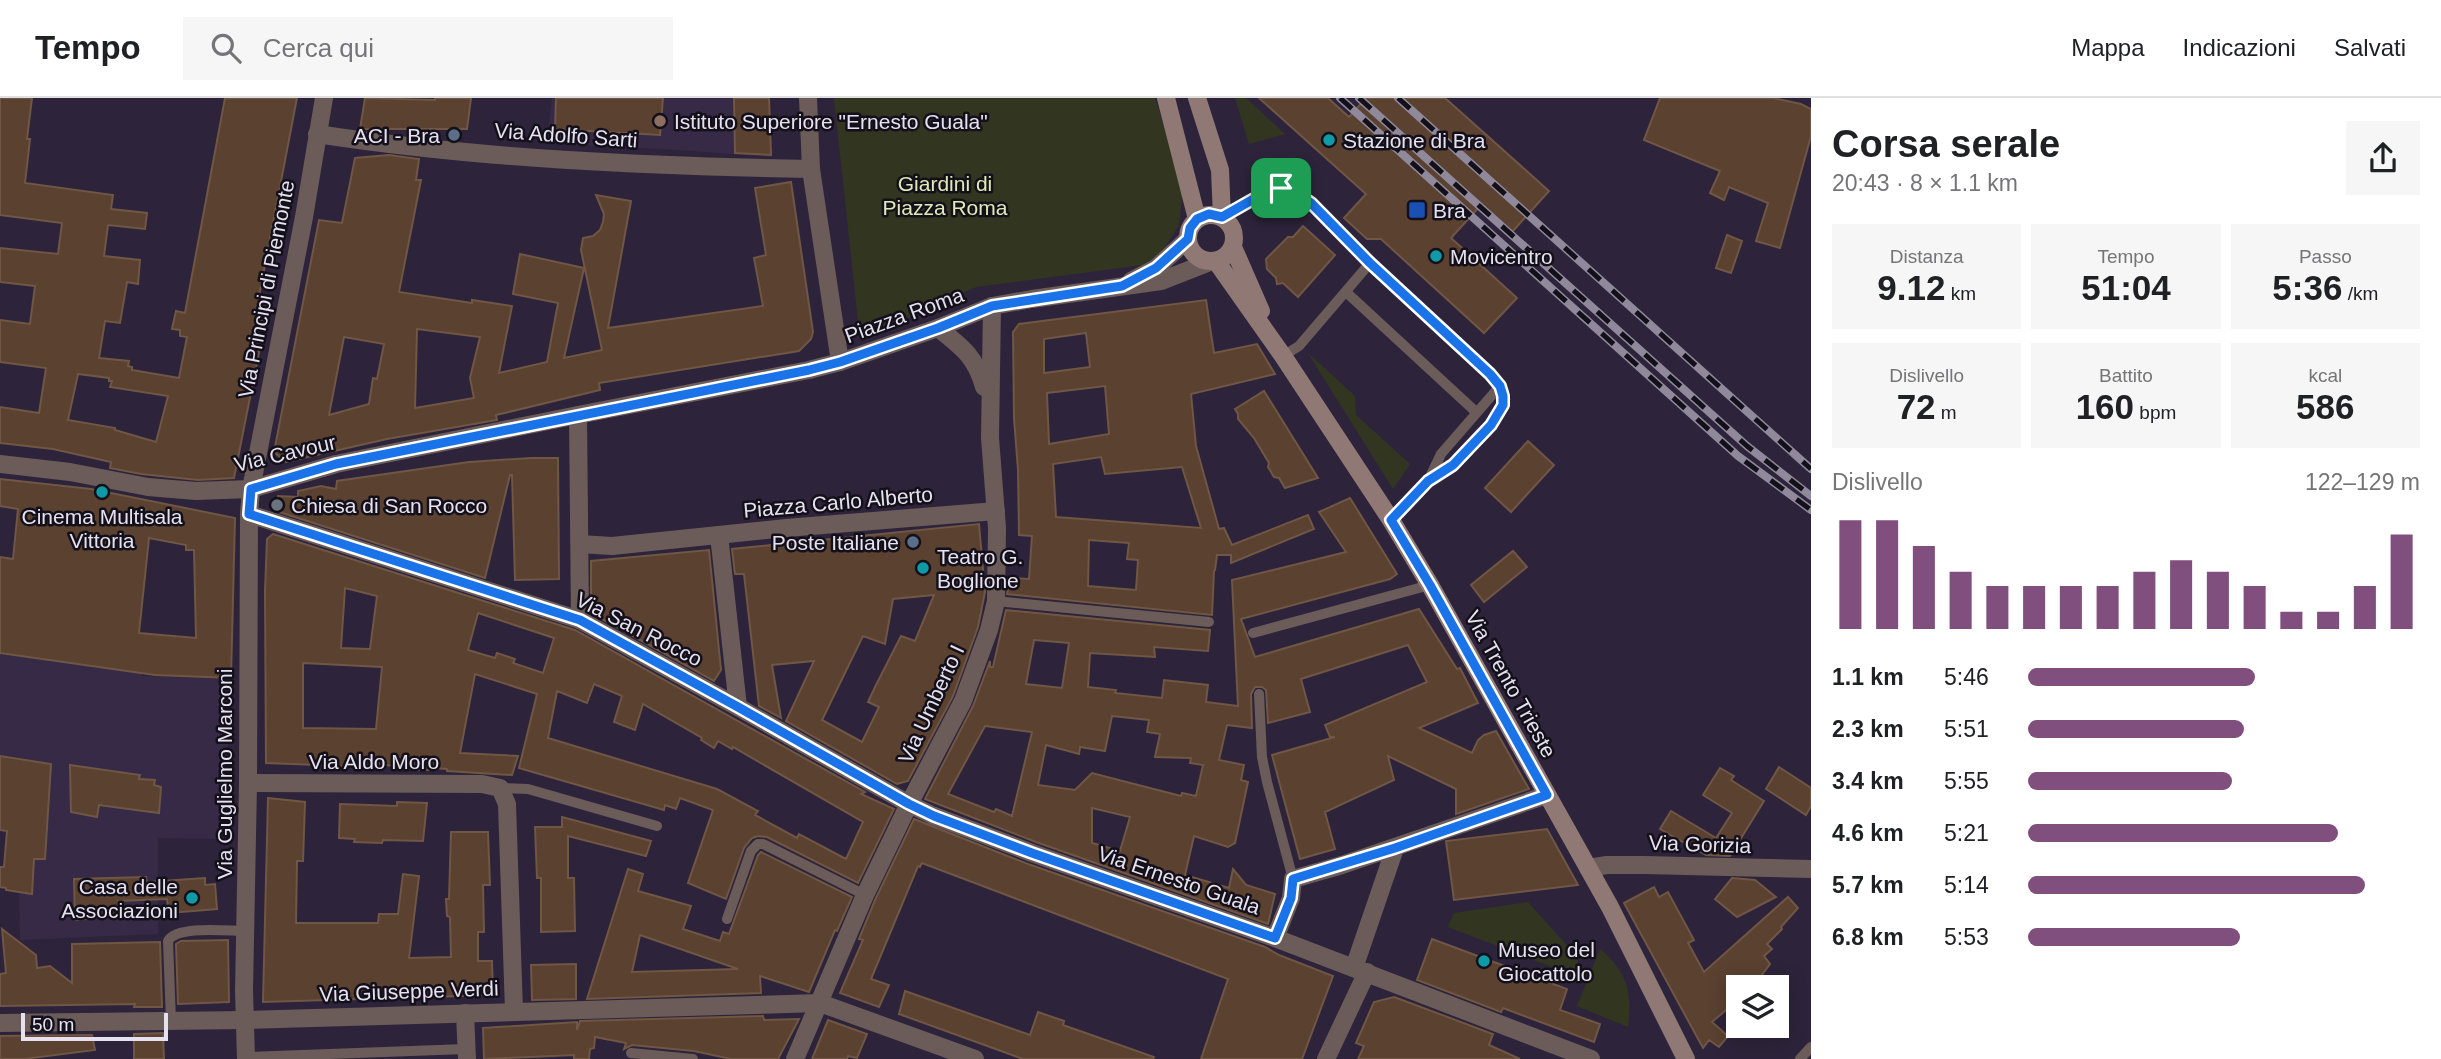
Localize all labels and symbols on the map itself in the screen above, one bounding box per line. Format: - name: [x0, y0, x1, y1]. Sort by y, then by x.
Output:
- place label: Istituto Superiore "Ernesto Guala": [674, 110, 988, 133]
- marker: Istituto Superiore "Ernesto Guala": [652, 113, 668, 129]
- street label: Via Adolfo Sarti: [494, 119, 638, 151]
- place label: ACI - Bra: [354, 124, 440, 147]
- marker: ACI - Bra: [446, 127, 462, 143]
- place label: Stazione di Bra: [1343, 129, 1486, 152]
- marker: Stazione di Bra: [1321, 132, 1337, 148]
- pin: [1251, 158, 1311, 218]
- park label: Giardini di Piazza Roma: [883, 172, 1008, 219]
- street label: Via Principi di Piemonte: [234, 178, 298, 400]
- place label: Bra: [1433, 199, 1466, 222]
- marker: Bra: [1407, 200, 1427, 220]
- place label: Movicentro: [1450, 245, 1553, 268]
- marker: Movicentro: [1428, 248, 1444, 264]
- street label: Piazza Roma: [841, 283, 967, 347]
- street label: Via Cavour: [232, 430, 338, 476]
- street label: Piazza Carlo Alberto: [742, 482, 934, 522]
- marker: Cinema Multisala Vittoria: [94, 484, 110, 500]
- place label: Chiesa di San Rocco: [291, 494, 487, 517]
- marker: Chiesa di San Rocco: [269, 497, 285, 513]
- place label: Cinema Multisala Vittoria: [21, 505, 183, 552]
- place label: Poste Italiane: [772, 531, 899, 554]
- marker: Poste Italiane: [905, 534, 921, 550]
- place label: Teatro G. Boglione: [937, 545, 1023, 592]
- marker: Teatro G. Boglione: [915, 560, 931, 576]
- street label: Via San Rocco: [572, 587, 706, 671]
- street label: Via Trento Trieste: [1461, 607, 1561, 761]
- street label: Via Umberto I: [894, 641, 968, 767]
- street label: Via Guglielmo Marconi: [213, 669, 236, 879]
- street label: Via Aldo Moro: [309, 750, 439, 773]
- street label: Via Gorizia: [1648, 831, 1752, 857]
- street label: Via Ernesto Guala: [1095, 841, 1263, 919]
- place label: Casa delle Associazioni: [61, 875, 178, 922]
- marker: Casa delle Associazioni: [184, 890, 200, 906]
- place label: Museo del Giocattolo: [1498, 938, 1595, 985]
- marker: Museo del Giocattolo: [1476, 953, 1492, 969]
- street label: Via Giuseppe Verdi: [319, 976, 499, 1006]
- scale bar: [21, 1010, 168, 1042]

